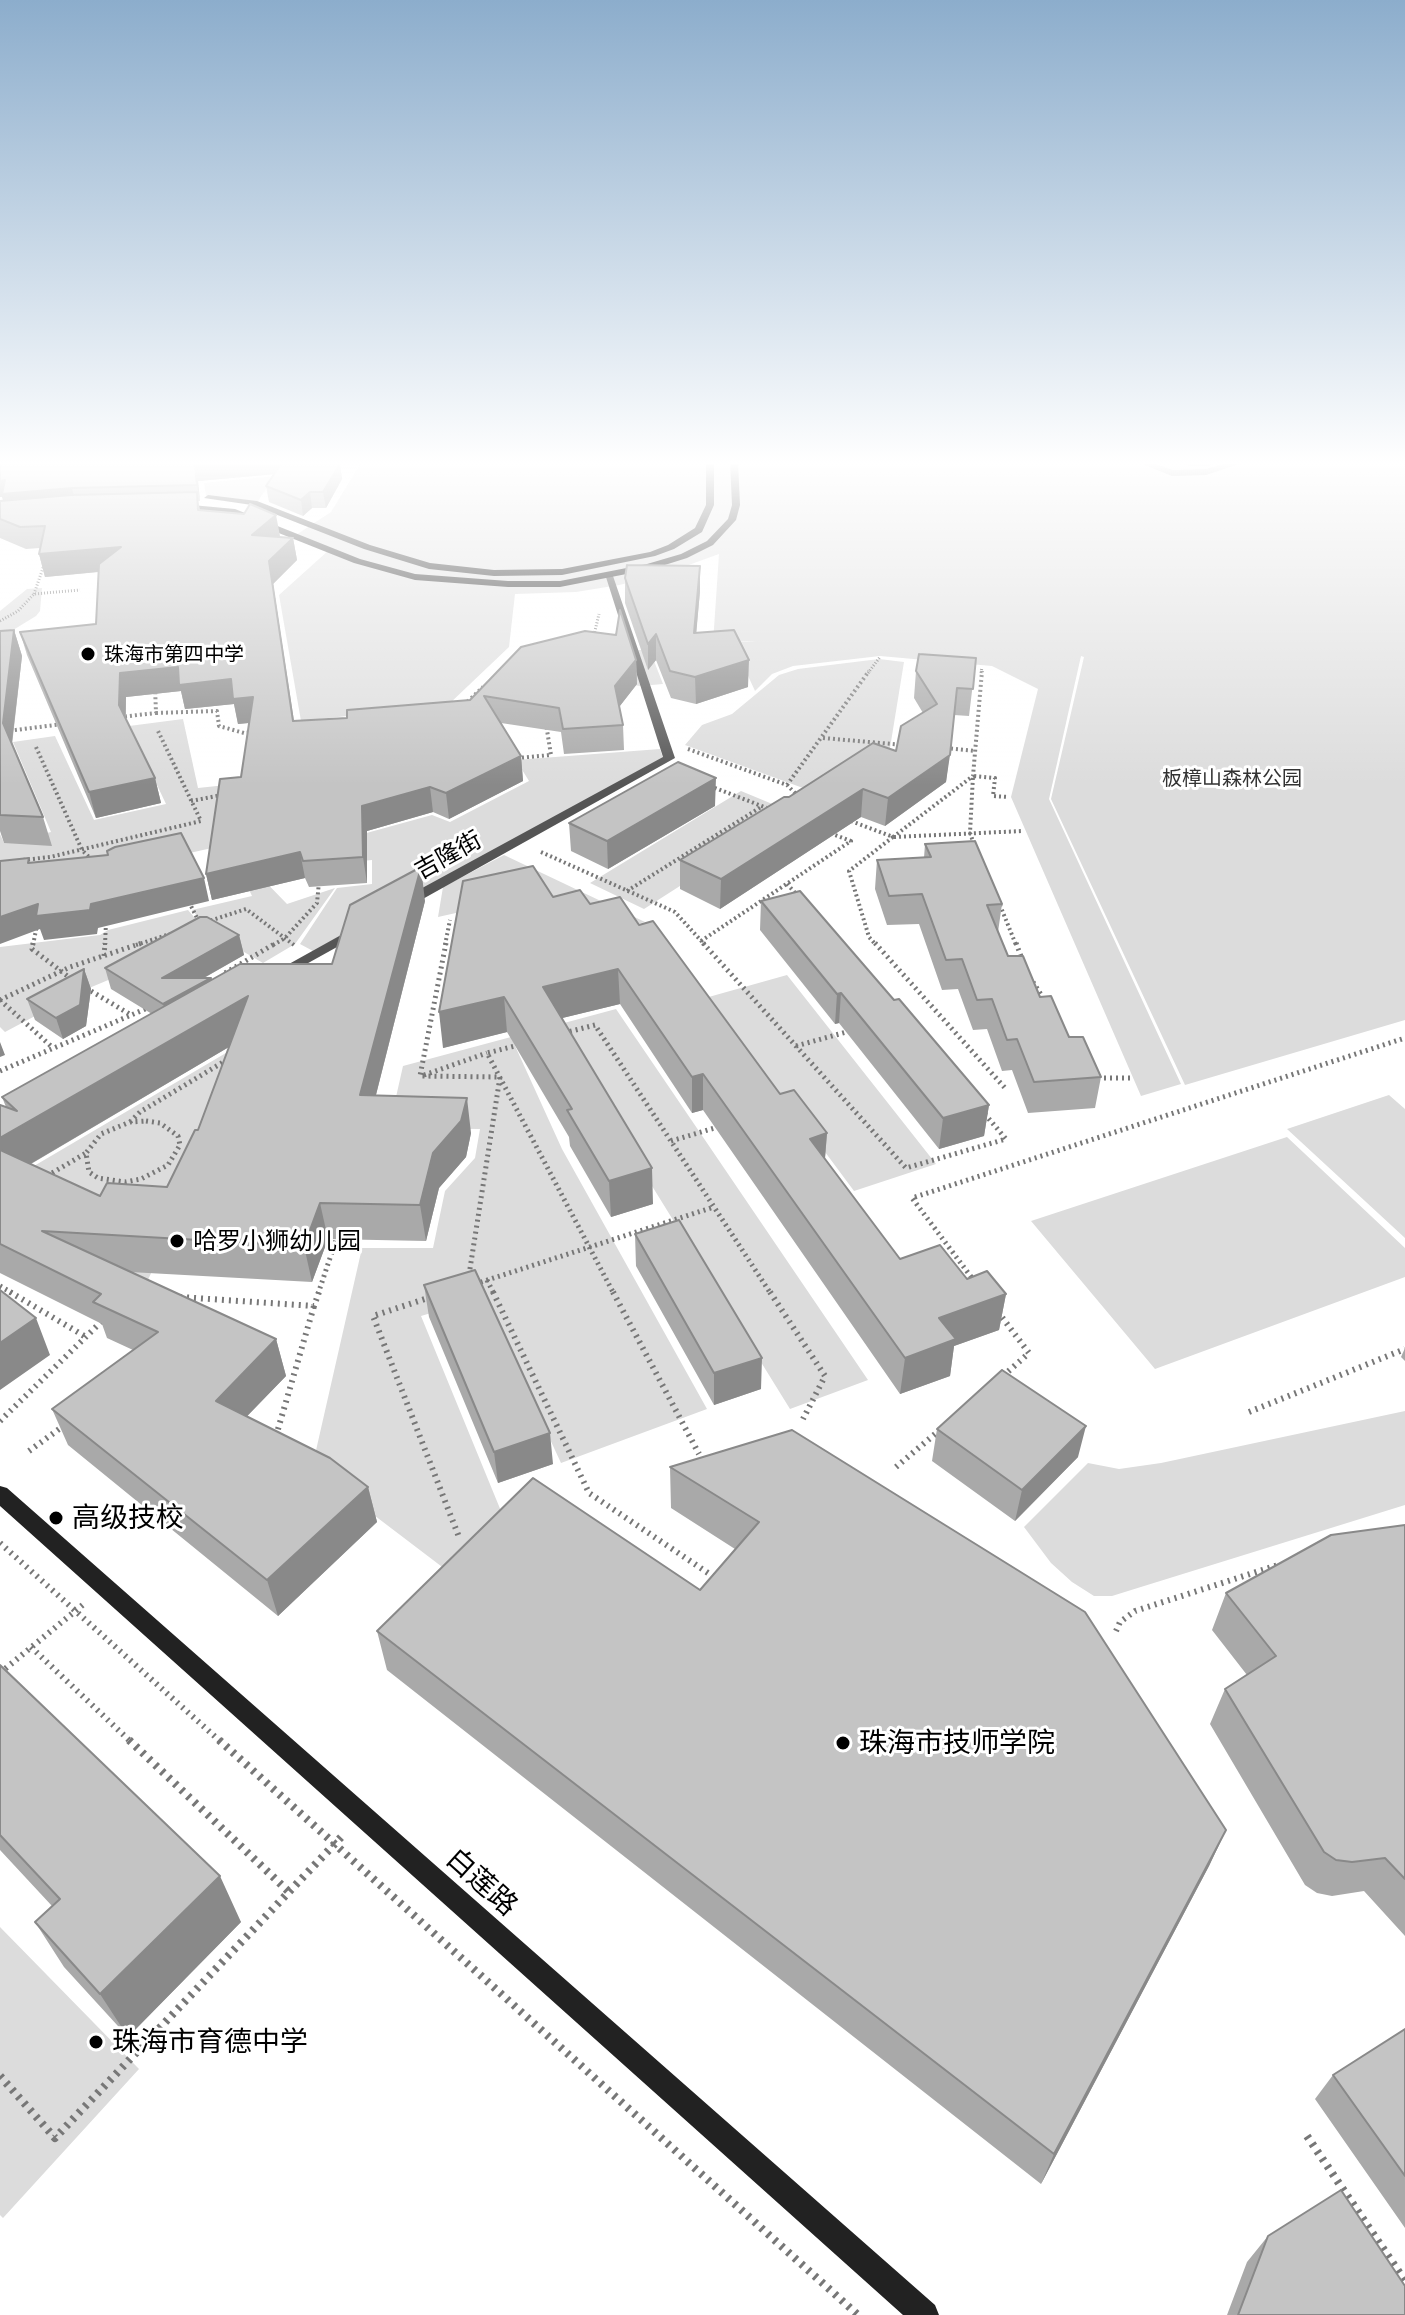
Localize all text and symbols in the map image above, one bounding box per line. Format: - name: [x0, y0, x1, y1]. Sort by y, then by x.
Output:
- place label: 珠海市第四中学: [104, 642, 244, 666]
- marker: 珠海市第四中学: [79, 645, 97, 663]
- park label: 板樟山森林公园: [1162, 766, 1302, 790]
- street label: 吉隆街: [410, 825, 486, 885]
- place label: 哈罗小狮幼儿园: [193, 1227, 361, 1255]
- marker: 哈罗小狮幼儿园: [168, 1232, 186, 1250]
- place label: 高级技校: [72, 1501, 184, 1535]
- marker: 高级技校: [47, 1509, 65, 1527]
- place label: 珠海市技师学院: [859, 1726, 1055, 1760]
- marker: 珠海市技师学院: [834, 1734, 852, 1752]
- street label: 白莲路: [440, 1841, 524, 1923]
- place label: 珠海市育德中学: [112, 2025, 308, 2059]
- marker: 珠海市育德中学: [87, 2033, 105, 2051]

